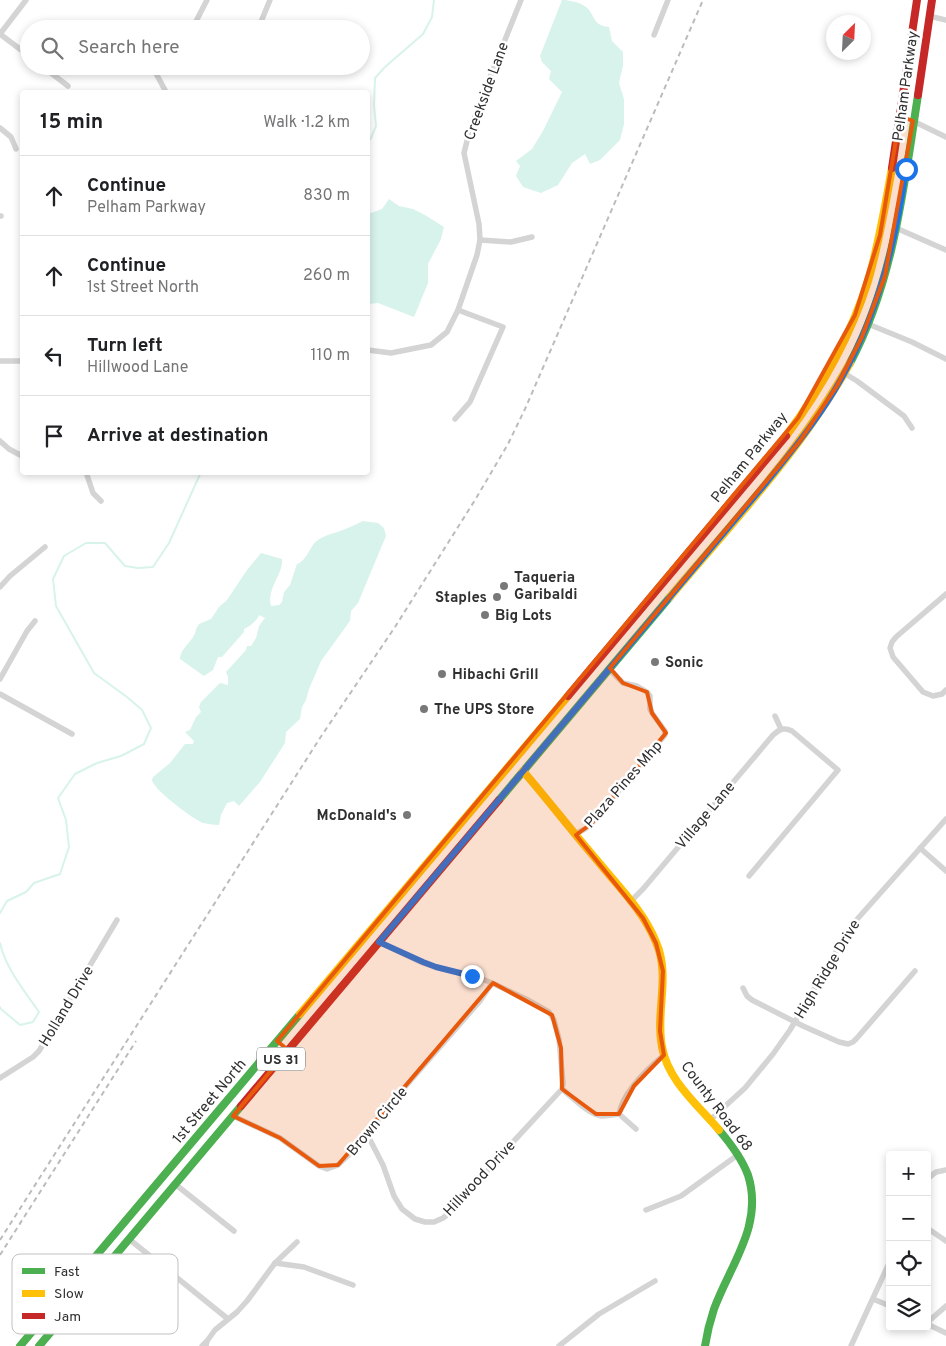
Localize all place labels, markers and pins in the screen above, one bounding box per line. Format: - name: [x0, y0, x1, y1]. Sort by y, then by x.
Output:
- place label: Taqueria Garibaldi: [514, 569, 577, 605]
- marker: Taqueria Garibaldi: [498, 580, 510, 592]
- place label: Staples: [435, 589, 487, 608]
- marker: Staples: [491, 591, 503, 603]
- place label: Big Lots: [495, 607, 552, 626]
- marker: Big Lots: [479, 609, 491, 621]
- place label: Sonic: [665, 654, 704, 673]
- marker: Sonic: [649, 656, 661, 668]
- place label: Hibachi Grill: [452, 666, 539, 685]
- marker: Hibachi Grill: [436, 668, 448, 680]
- place label: The UPS Store: [434, 701, 534, 720]
- marker: The UPS Store: [418, 703, 430, 715]
- place label: McDonald's: [317, 807, 397, 826]
- marker: McDonald's: [401, 809, 413, 821]

